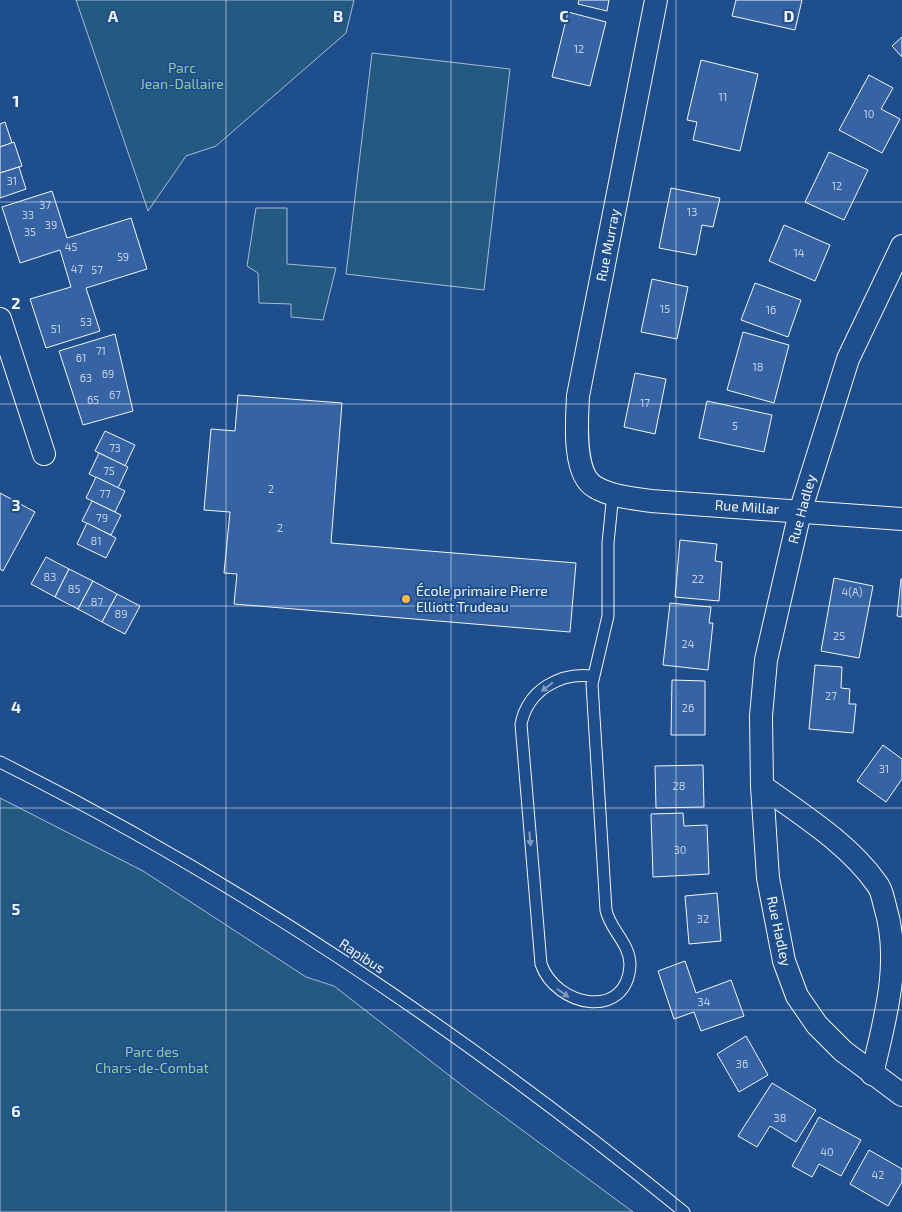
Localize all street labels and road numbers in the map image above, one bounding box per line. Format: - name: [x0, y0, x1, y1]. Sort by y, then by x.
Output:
- street label: Rue Murray: [592, 206, 623, 283]
- street label: Rue Hadley: [784, 472, 819, 546]
- street label: Rue Millar: [714, 496, 780, 517]
- street label: Rue Hadley: [764, 894, 795, 968]
- street label: Rapibus: [336, 935, 388, 977]

